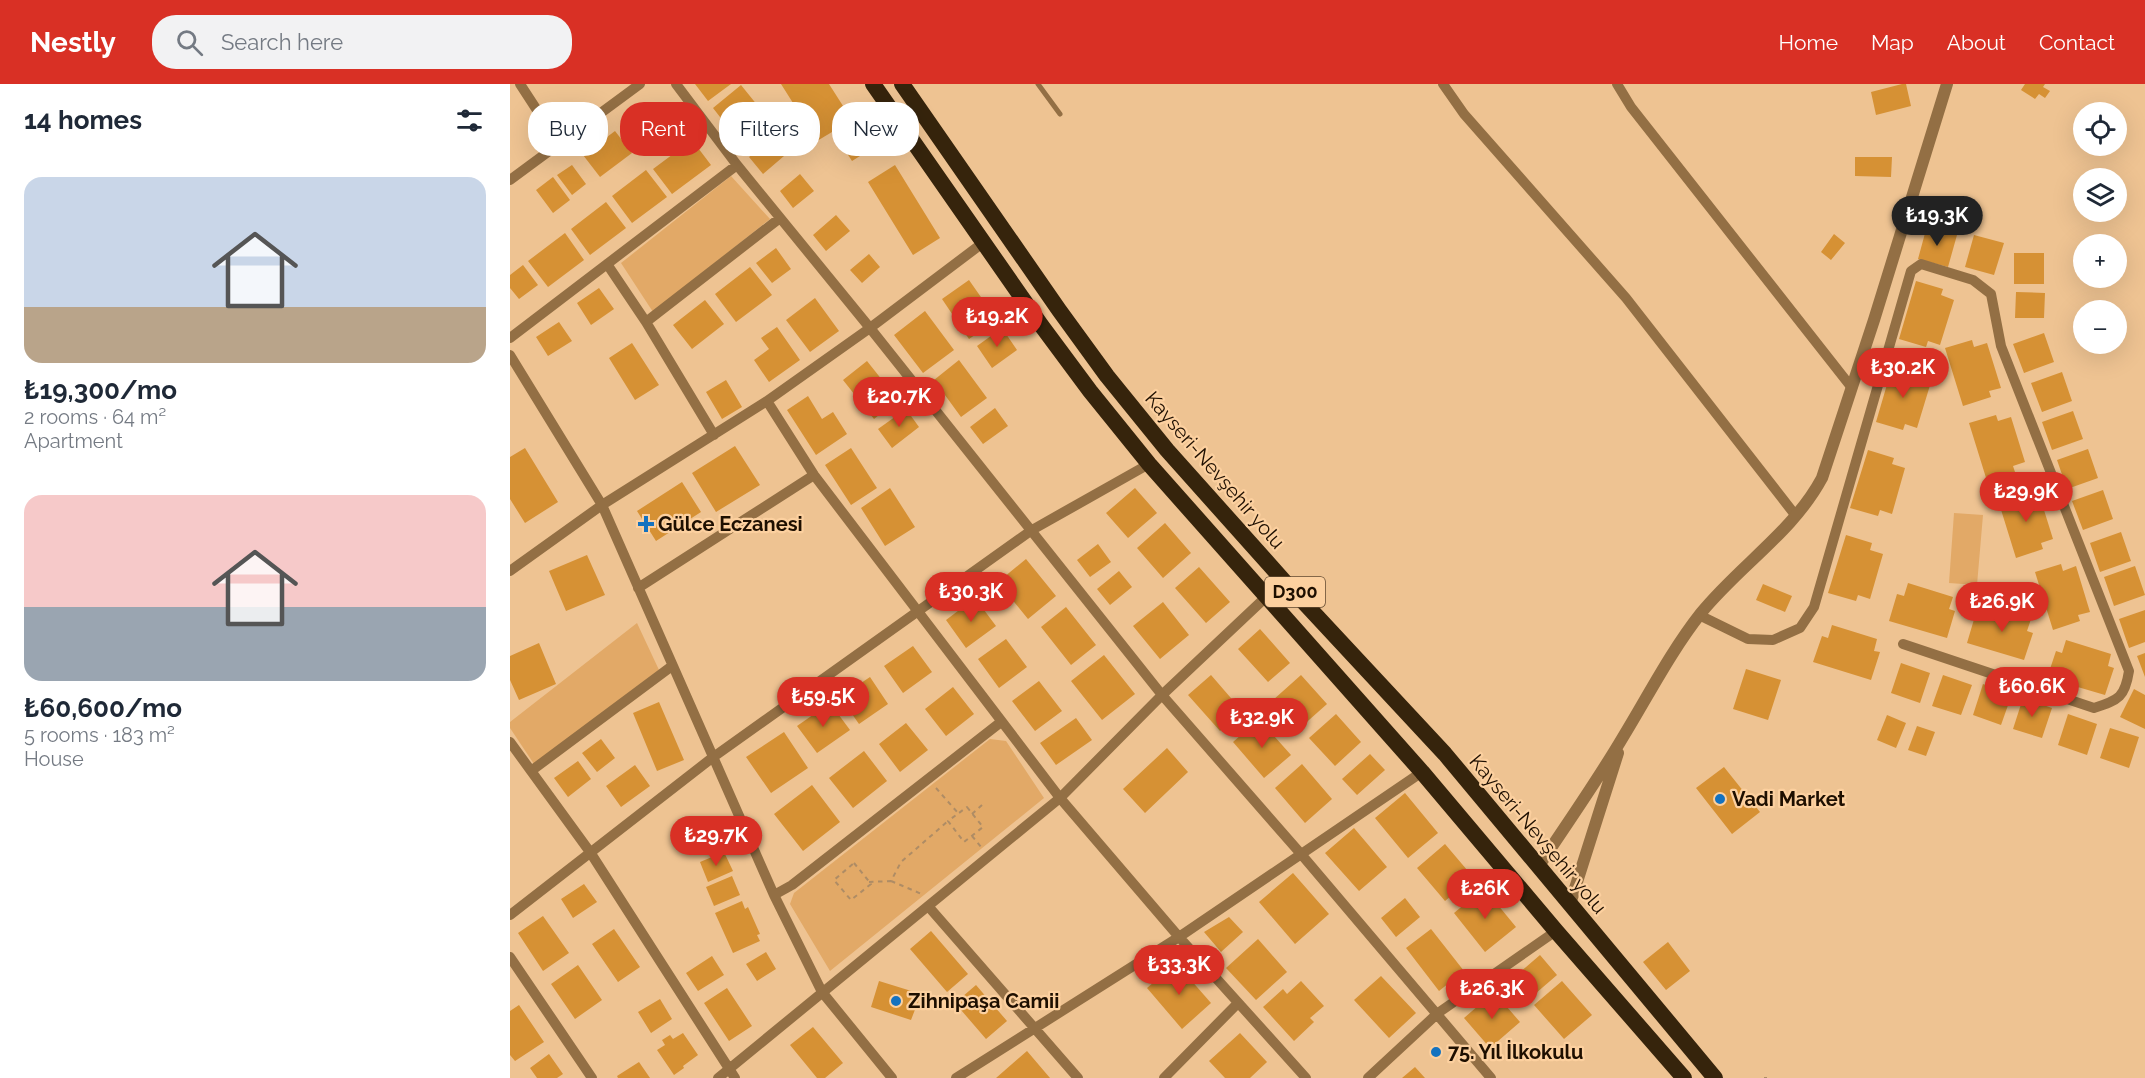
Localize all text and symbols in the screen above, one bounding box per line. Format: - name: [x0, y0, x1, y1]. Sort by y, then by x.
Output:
- search box: [152, 15, 572, 69]
- text: Nestly: [30, 26, 116, 59]
- icon: search: [173, 26, 206, 59]
- text: Search here: [221, 29, 343, 55]
- text: Home: [1779, 30, 1838, 55]
- text: Map: [1871, 30, 1914, 55]
- text: About: [1947, 30, 2006, 55]
- text: Contact: [2039, 30, 2115, 55]
- chip: Buy: [528, 102, 608, 156]
- chip: Rent: [620, 102, 707, 156]
- chip: Filters: [719, 102, 820, 156]
- chip: New: [832, 102, 919, 156]
- map controls: [2073, 102, 2127, 354]
- button: locate: [2073, 102, 2127, 156]
- icon: filters: [453, 104, 486, 137]
- text: 14 homes: [24, 105, 142, 135]
- button: layers: [2073, 168, 2127, 222]
- pin: ₺19.3K: [1888, 196, 1986, 247]
- text: ₺19.3K: [1906, 203, 1968, 227]
- icon: home: [201, 216, 309, 324]
- button: +: [2073, 234, 2127, 288]
- pin: ₺19.2K: [948, 297, 1046, 348]
- button: −: [2073, 300, 2127, 354]
- text: ₺19.2K: [966, 304, 1028, 328]
- pin: ₺30.2K: [1854, 348, 1952, 399]
- text: ₺30.2K: [1871, 355, 1935, 379]
- text: ₺19,300/mo: [24, 375, 177, 405]
- pin: ₺20.7K: [850, 377, 948, 428]
- text: ₺20.7K: [867, 384, 931, 408]
- street label: Kayseri-Nevşehir yolu: [1140, 386, 1290, 554]
- text: 2 rooms · 64 m²: [24, 405, 166, 429]
- text: Apartment: [24, 429, 123, 453]
- pin: ₺29.9K: [1977, 472, 2075, 523]
- text: ₺29.9K: [1994, 479, 2058, 503]
- place label: Gülce Eczanesi: [658, 512, 803, 536]
- marker: Gülce Eczanesi: [639, 517, 653, 531]
- icon: home: [201, 534, 309, 642]
- pin: ₺30.3K: [922, 572, 1020, 623]
- road number: D300: [1265, 577, 1325, 607]
- text: ₺30.3K: [939, 579, 1003, 603]
- pin: ₺26.9K: [1953, 582, 2051, 633]
- text: ₺26.9K: [1970, 589, 2034, 613]
- pin: ₺60.6K: [1983, 667, 2081, 718]
- text: ₺60.6K: [1999, 674, 2065, 698]
- pin: ₺59.5K: [774, 677, 872, 728]
- text: ₺59.5K: [791, 684, 855, 708]
- text: ₺60,600/mo: [24, 693, 182, 723]
- pin: ₺32.9K: [1213, 698, 1311, 749]
- text: ₺32.9K: [1230, 705, 1294, 729]
- text: 5 rooms · 183 m²: [24, 723, 175, 747]
- text: House: [24, 747, 84, 771]
- street label: Kayseri-Nevşehir yolu: [1464, 749, 1612, 919]
- place label: Vadi Market: [1732, 787, 1846, 811]
- marker: Vadi Market: [1713, 792, 1727, 806]
- pin: ₺29.7K: [667, 816, 765, 867]
- text: ₺29.7K: [684, 823, 748, 847]
- pin: ₺26K: [1449, 869, 1521, 920]
- text: ₺26K: [1461, 876, 1509, 900]
- pin: ₺33.3K: [1130, 945, 1228, 996]
- text: ₺33.3K: [1147, 952, 1211, 976]
- pin: ₺26.3K: [1443, 969, 1541, 1020]
- text: ₺26.3K: [1460, 976, 1524, 1000]
- place label: Zihnipaşa Camii: [908, 989, 1059, 1013]
- marker: Zihnipaşa Camii: [889, 994, 903, 1008]
- place label: 75. Yıl İlkokulu: [1448, 1040, 1583, 1064]
- marker: 75. Yıl İlkokulu: [1429, 1045, 1443, 1059]

